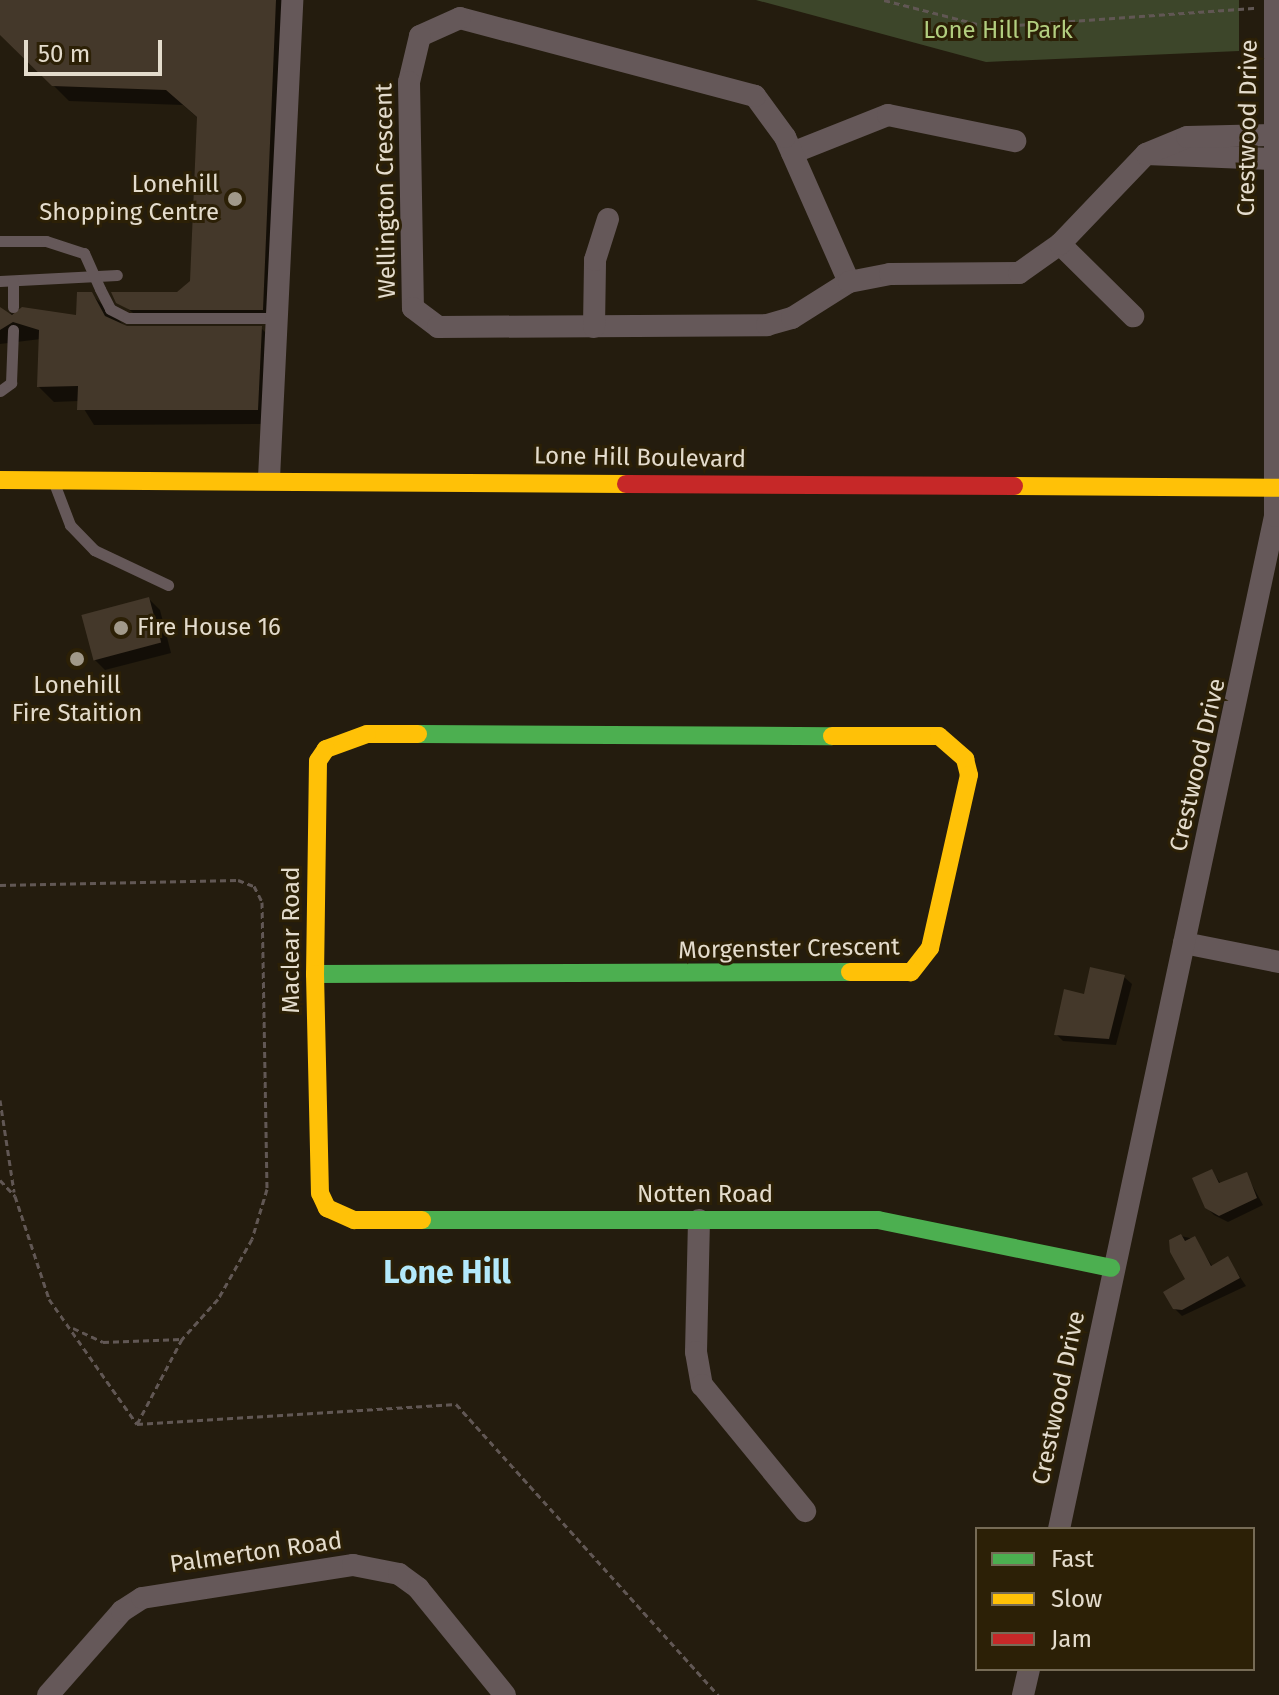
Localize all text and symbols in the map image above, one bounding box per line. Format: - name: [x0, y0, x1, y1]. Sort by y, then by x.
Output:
- park label: Lone Hill Park: [923, 17, 1073, 45]
- scale bar: [28, 24, 166, 74]
- street label: Crestwood Drive: [1232, 39, 1264, 217]
- text: 50 m: [38, 40, 90, 68]
- street label: Wellington Crescent: [370, 83, 402, 299]
- place label: Lonehill Shopping Centre: [39, 171, 219, 227]
- marker: Lonehill Shopping Centre: [226, 190, 244, 208]
- street label: Lone Hill Boulevard: [534, 442, 746, 474]
- place label: Fire House 16: [137, 614, 281, 642]
- marker: Fire House 16: [112, 619, 130, 637]
- marker: Lonehill Fire Staition: [68, 650, 86, 668]
- place label: Lonehill Fire Staition: [12, 672, 142, 728]
- street label: Crestwood Drive: [1164, 676, 1232, 854]
- street label: Maclear Road: [278, 867, 306, 1013]
- street label: Morgenster Crescent: [678, 933, 900, 965]
- street label: Notten Road: [637, 1181, 773, 1209]
- district label: Lone Hill: [383, 1253, 511, 1291]
- street label: Crestwood Drive: [1027, 1309, 1091, 1487]
- street label: Palmerton Road: [168, 1527, 344, 1579]
- legend: [975, 1527, 1255, 1671]
- text: Fast: [1051, 1545, 1094, 1573]
- text: Slow: [1051, 1585, 1102, 1613]
- text: Jam: [1051, 1625, 1092, 1653]

